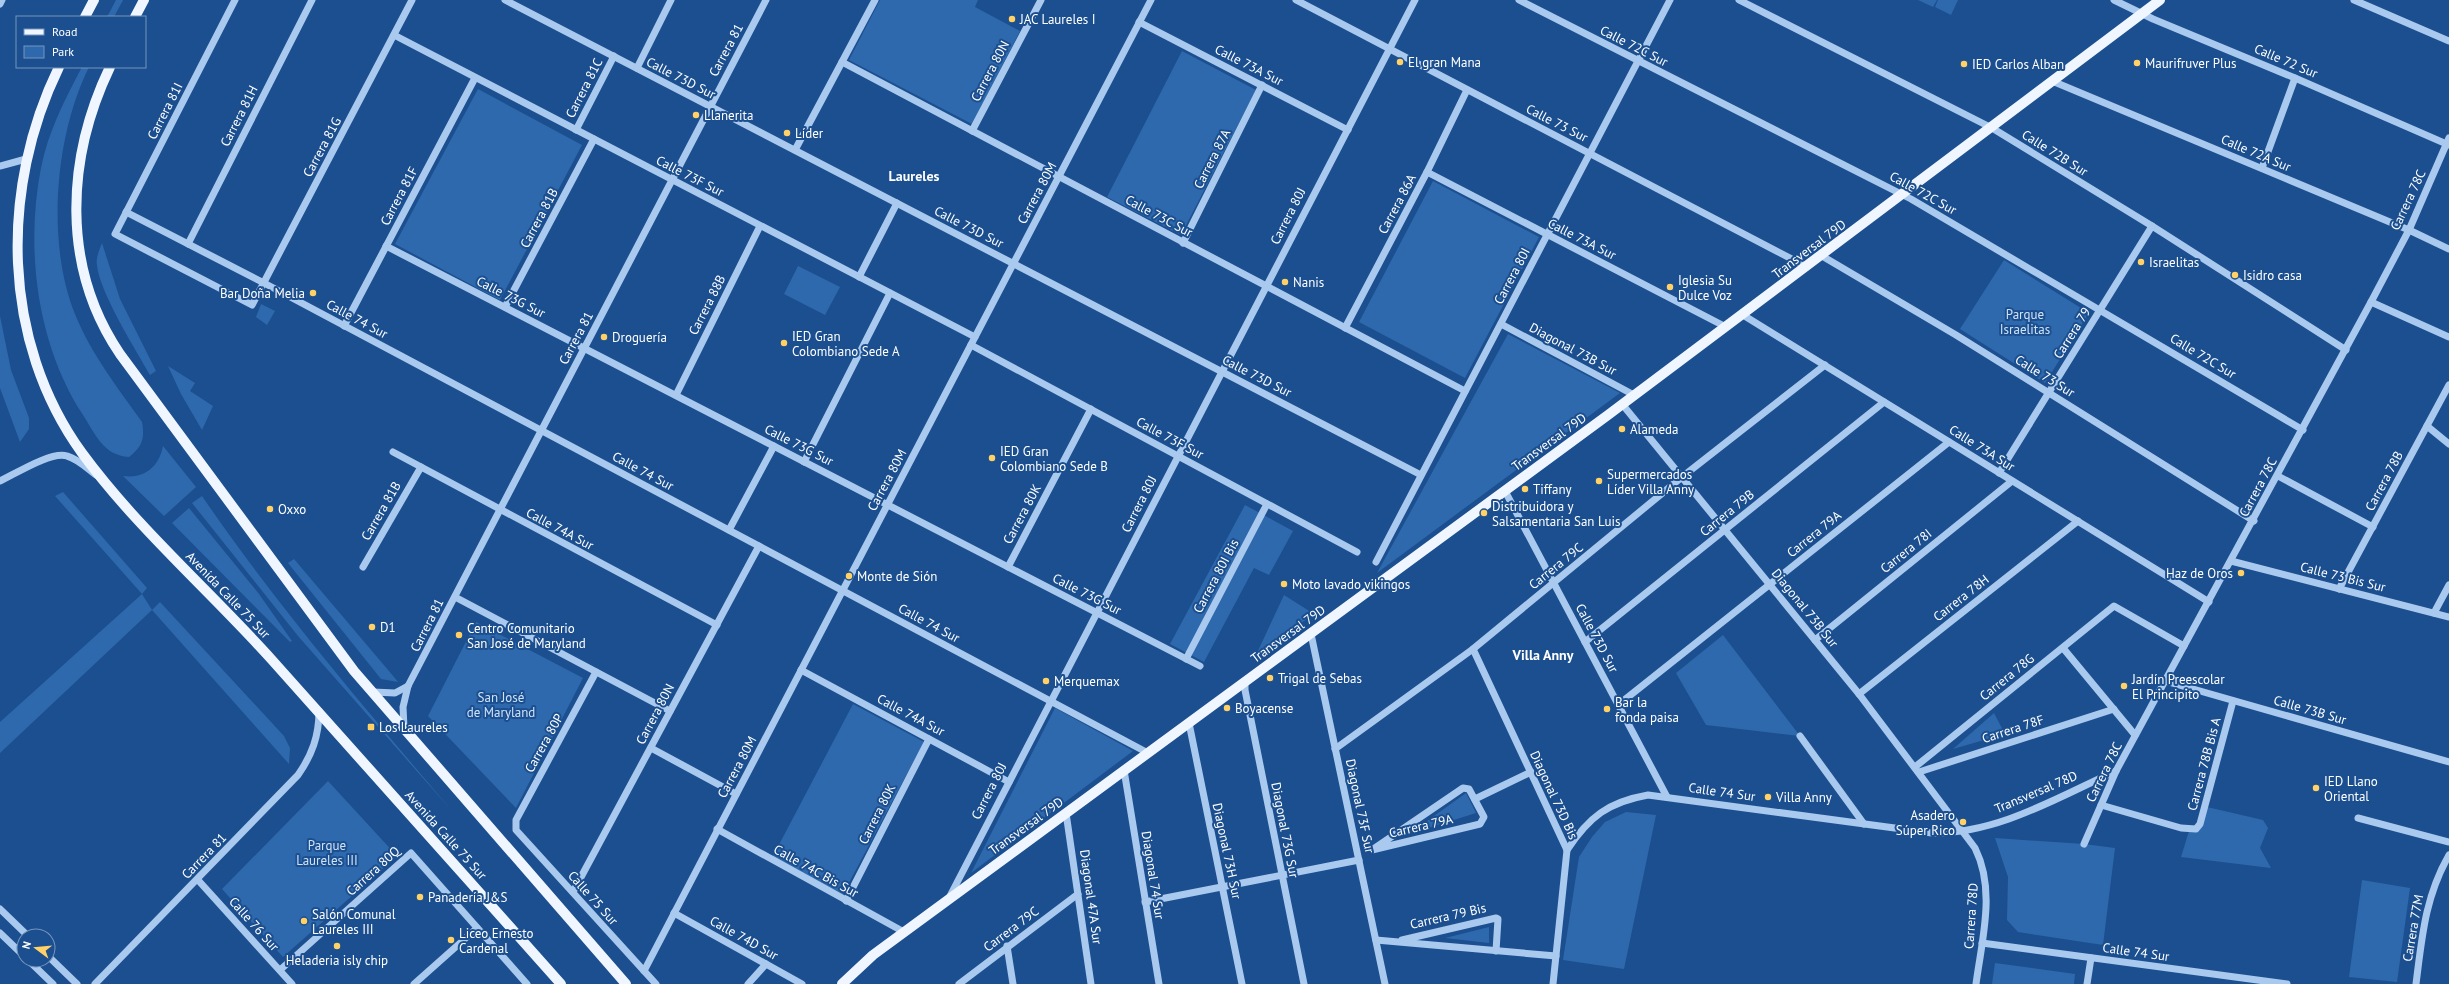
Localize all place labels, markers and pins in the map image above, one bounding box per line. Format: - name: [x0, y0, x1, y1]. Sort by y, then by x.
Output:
- place label: JAC Laureles I: [1019, 11, 1096, 28]
- marker: JAC Laureles I: [1007, 14, 1017, 24]
- place label: El gran Mana: [1408, 54, 1481, 71]
- place label: Maurifruver Plus: [2145, 55, 2236, 72]
- place label: IED Carlos Alban: [1972, 56, 2064, 73]
- marker: El gran Mana: [1395, 57, 1405, 67]
- marker: Maurifruver Plus: [2132, 58, 2142, 68]
- marker: IED Carlos Alban: [1959, 59, 1969, 69]
- place label: Llanerita: [704, 107, 753, 124]
- marker: Llanerita: [691, 110, 701, 120]
- place label: Líder: [795, 125, 824, 142]
- marker: Líder: [782, 128, 792, 138]
- place label: Israelitas: [2149, 254, 2199, 271]
- marker: Israelitas: [2136, 257, 2146, 267]
- place label: Isidro casa: [2243, 267, 2302, 284]
- marker: Isidro casa: [2230, 270, 2240, 280]
- place label: Iglesia Su Dulce Voz: [1678, 272, 1732, 304]
- place label: Nanis: [1293, 274, 1324, 291]
- marker: Nanis: [1280, 277, 1290, 287]
- marker: Iglesia Su Dulce Voz: [1665, 282, 1675, 292]
- place label: Bar Doña Melia: [220, 285, 305, 302]
- marker: Bar Doña Melia: [308, 288, 318, 298]
- place label: IED Gran Colombiano Sede A: [792, 328, 900, 360]
- place label: Droguería: [612, 329, 667, 346]
- marker: Droguería: [599, 332, 609, 342]
- marker: IED Gran Colombiano Sede A: [779, 338, 789, 348]
- place label: Alameda: [1630, 421, 1678, 438]
- marker: Alameda: [1617, 424, 1627, 434]
- place label: IED Gran Colombiano Sede B: [1000, 443, 1108, 475]
- marker: IED Gran Colombiano Sede B: [987, 453, 997, 463]
- place label: Supermercados Líder Villa Anny: [1607, 466, 1694, 498]
- marker: Supermercados Líder Villa Anny: [1594, 476, 1604, 486]
- place label: Tiffany: [1533, 481, 1572, 498]
- marker: Tiffany: [1520, 484, 1530, 494]
- place label: Distribuidora y Salsamentaria San Luis: [1492, 498, 1620, 530]
- place label: Oxxo: [278, 501, 306, 518]
- marker: Oxxo: [265, 504, 275, 514]
- marker: Distribuidora y Salsamentaria San Luis: [1479, 508, 1489, 518]
- place label: Haz de Oros: [2166, 565, 2233, 582]
- place label: Monte de Sión: [857, 568, 937, 585]
- marker: Haz de Oros: [2236, 568, 2246, 578]
- marker: Monte de Sión: [844, 571, 854, 581]
- place label: Moto lavado vikingos: [1292, 576, 1410, 593]
- marker: Moto lavado vikingos: [1279, 579, 1289, 589]
- place label: D1: [380, 619, 396, 636]
- place label: Centro Comunitario San José de Maryland: [467, 620, 586, 652]
- marker: D1: [367, 622, 377, 632]
- marker: Centro Comunitario San José de Maryland: [454, 630, 464, 640]
- place label: Trigal de Sebas: [1278, 670, 1362, 687]
- place label: Jardín Preescolar El Principito: [2131, 671, 2225, 703]
- place label: Merquemax: [1054, 673, 1120, 690]
- marker: Trigal de Sebas: [1265, 673, 1275, 683]
- marker: Merquemax: [1041, 676, 1051, 686]
- marker: Jardín Preescolar El Principito: [2119, 681, 2129, 691]
- place label: Bar la fonda paisa: [1615, 694, 1679, 726]
- place label: Boyacense: [1235, 700, 1293, 717]
- marker: Boyacense: [1222, 703, 1232, 713]
- marker: Bar la fonda paisa: [1602, 704, 1612, 714]
- place label: Los Laureles: [379, 719, 448, 736]
- marker: Los Laureles: [366, 722, 376, 732]
- place label: IED Llano Oriental: [2324, 773, 2378, 805]
- marker: IED Llano Oriental: [2311, 783, 2321, 793]
- place label: Villa Anny: [1775, 789, 1832, 806]
- marker: Villa Anny: [1763, 792, 1773, 802]
- place label: Asadero Súper Rico: [1896, 807, 1955, 839]
- marker: Asadero Súper Rico: [1958, 817, 1968, 827]
- place label: Panadería J&S: [428, 889, 508, 906]
- marker: Panadería J&S: [415, 892, 425, 902]
- place label: Salón Comunal Laureles III: [312, 906, 396, 938]
- marker: Salón Comunal Laureles III: [299, 916, 309, 926]
- place label: Liceo Ernesto Cardenal: [459, 925, 534, 957]
- marker: Liceo Ernesto Cardenal: [446, 935, 456, 945]
- marker: Heladeria isly chip: [332, 941, 342, 951]
- place label: Heladeria isly chip: [286, 952, 388, 969]

